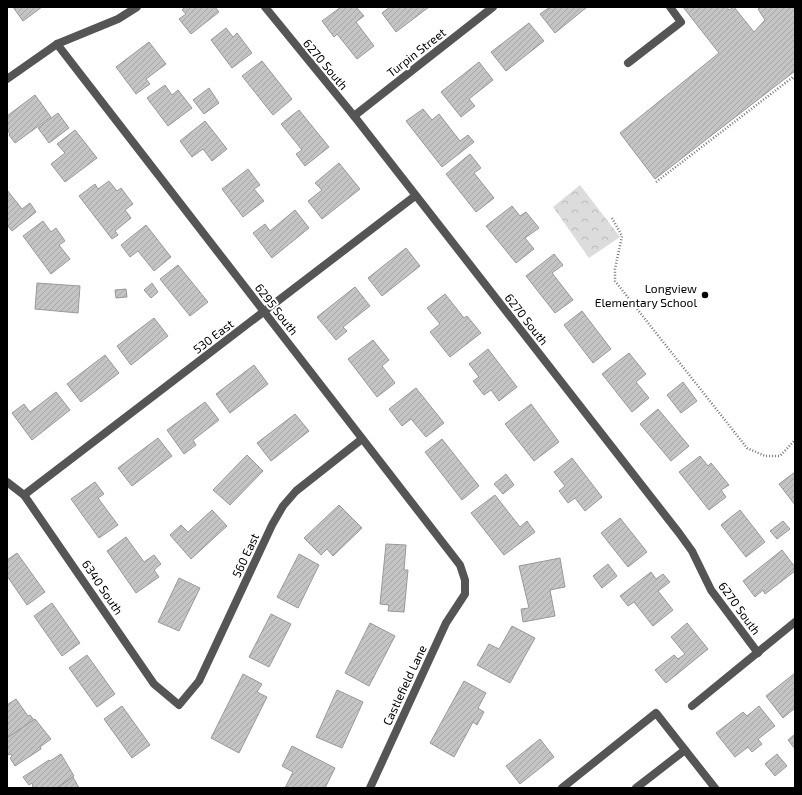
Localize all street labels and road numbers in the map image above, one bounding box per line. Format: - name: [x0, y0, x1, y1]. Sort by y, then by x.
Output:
- street label: Turpin Street: [384, 25, 448, 79]
- street label: 6270 South: [301, 36, 351, 92]
- street label: 6295 South: [253, 280, 301, 338]
- street label: 6270 South: [503, 290, 551, 348]
- street label: 530 East: [190, 316, 236, 356]
- street label: 560 East: [229, 530, 261, 579]
- street label: 6340 South: [80, 557, 126, 617]
- street label: 6270 South: [716, 579, 764, 637]
- street label: Castlefield Lane: [379, 643, 429, 727]

